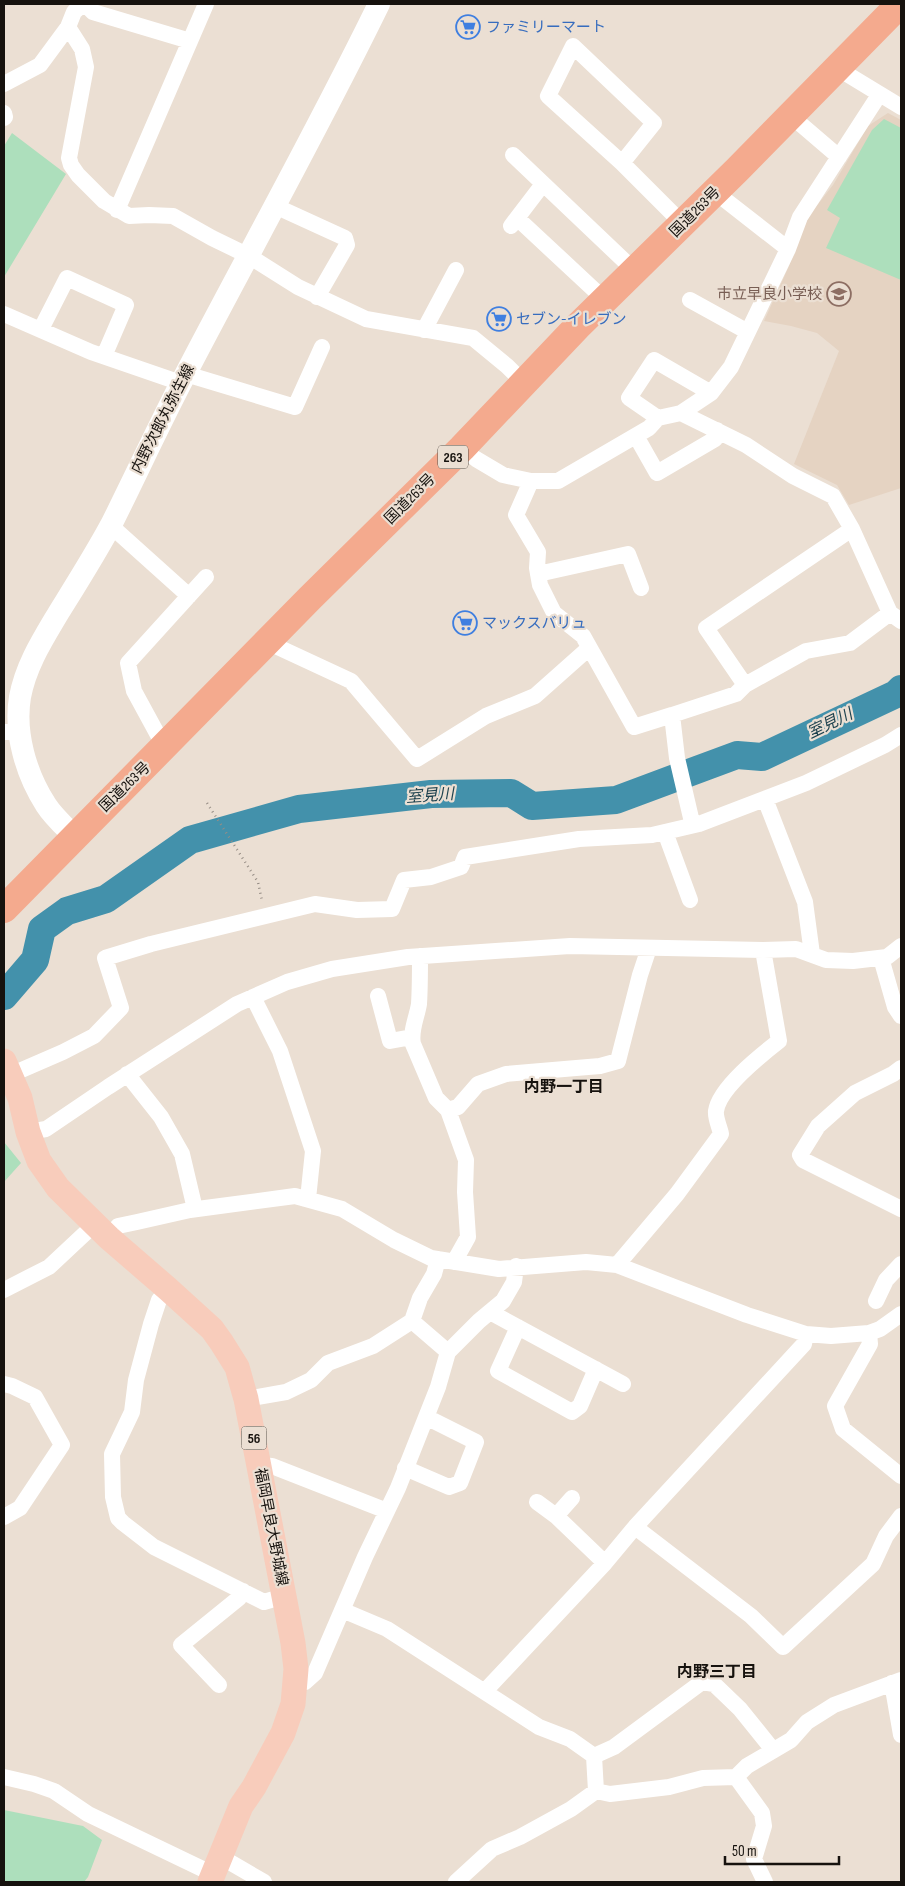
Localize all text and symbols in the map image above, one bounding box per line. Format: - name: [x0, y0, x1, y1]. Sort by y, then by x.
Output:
- supermarket icon: ファミリーマート: [455, 14, 481, 40]
- place label: ファミリーマート: [486, 18, 606, 37]
- street label: 国道263号: [666, 183, 724, 241]
- school or university icon: 市立早良小学校: [826, 281, 852, 307]
- place label: 市立早良小学校: [717, 285, 822, 304]
- supermarket icon: セブン-イレブン: [486, 306, 512, 332]
- place label: セブン-イレブン: [516, 310, 627, 329]
- street label: 内野次郎丸弥生線: [127, 361, 199, 477]
- road number: 263: [438, 446, 468, 468]
- street label: 国道263号: [381, 470, 439, 528]
- supermarket icon: マックスバリュ: [452, 610, 478, 636]
- place label: マックスバリュ: [482, 614, 587, 633]
- water label: 室見川: [804, 704, 858, 743]
- street label: 国道263号: [95, 758, 155, 816]
- water label: 室見川: [405, 785, 457, 807]
- district label: 内野一丁目: [524, 1078, 604, 1097]
- road number: 56: [242, 1426, 266, 1450]
- street label: 福岡早良大野城線: [250, 1466, 292, 1588]
- district label: 内野三丁目: [677, 1663, 757, 1682]
- scale bar: [725, 1834, 839, 1866]
- text: 50 m: [732, 1842, 757, 1861]

